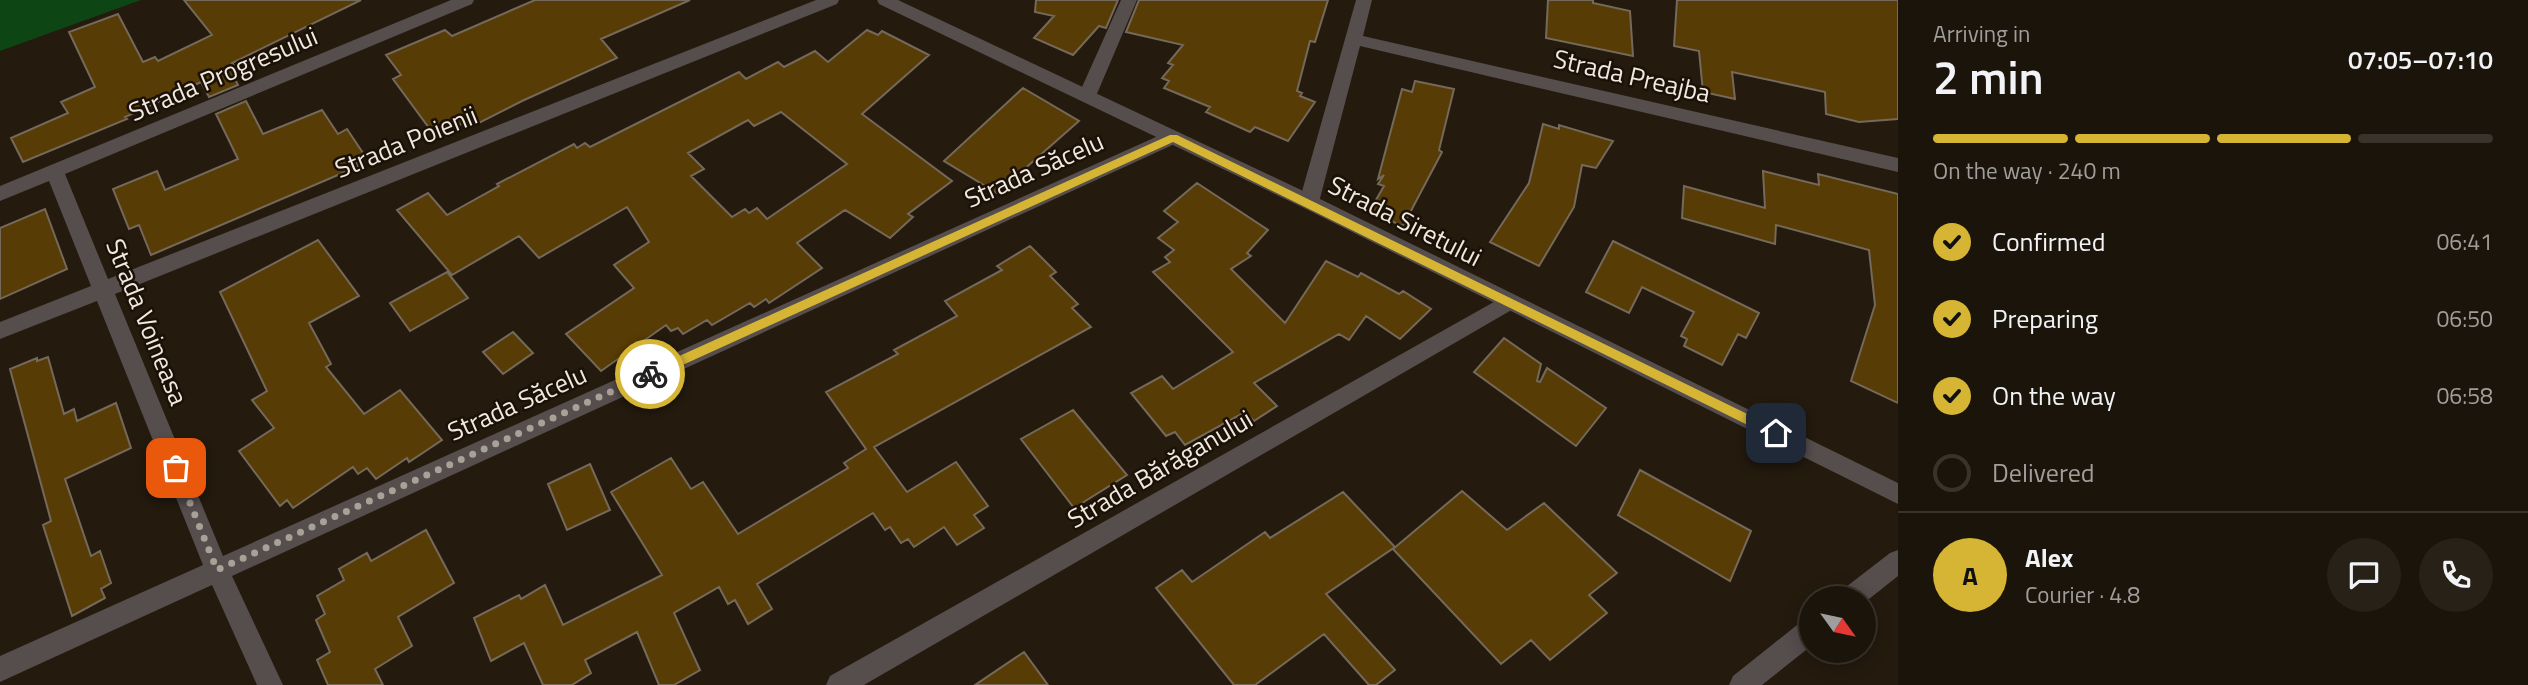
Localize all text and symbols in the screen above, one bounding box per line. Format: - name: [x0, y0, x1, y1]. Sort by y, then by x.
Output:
- street label: Strada Progresului: [122, 16, 323, 131]
- text: Arriving in: [1933, 16, 2030, 51]
- street label: Strada Preajba: [1550, 38, 1715, 113]
- text: 07:05–07:10: [2348, 40, 2493, 79]
- text: 2 min: [1933, 42, 2044, 112]
- street label: Strada Poienii: [329, 95, 483, 188]
- street label: Strada Săcelu: [958, 121, 1110, 218]
- text: On the way · 240 m: [1933, 153, 2121, 188]
- street label: Strada Siretului: [1322, 165, 1489, 276]
- text: Confirmed: [1992, 222, 2106, 261]
- icon: check: [1933, 223, 1971, 261]
- text: 06:41: [2436, 224, 2493, 259]
- street label: Strada Voineasa: [96, 233, 199, 411]
- text: Preparing: [1992, 299, 2098, 338]
- icon: check: [1933, 300, 1971, 338]
- text: 06:50: [2436, 301, 2493, 336]
- courier: [615, 339, 685, 409]
- street label: Strada Săcelu: [441, 354, 593, 451]
- icon: bike: [631, 355, 669, 393]
- text: On the way: [1992, 376, 2116, 415]
- icon: check: [1933, 377, 1971, 415]
- text: 06:58: [2436, 378, 2493, 413]
- street label: Strada Bărăganului: [1060, 400, 1260, 538]
- pin: [1746, 403, 1806, 463]
- icon: home: [1757, 414, 1795, 452]
- pin: [146, 438, 206, 498]
- icon: bag: [157, 449, 195, 487]
- text: Delivered: [1992, 453, 2095, 492]
- text: Alex: [2025, 538, 2073, 577]
- button: chat: [2327, 538, 2401, 612]
- button: phone: [2419, 538, 2493, 612]
- text: A: [1962, 556, 1978, 595]
- text: Courier · 4.8: [2025, 577, 2140, 612]
- north arrow: [1799, 586, 1876, 663]
- map controls: [1799, 586, 1876, 663]

